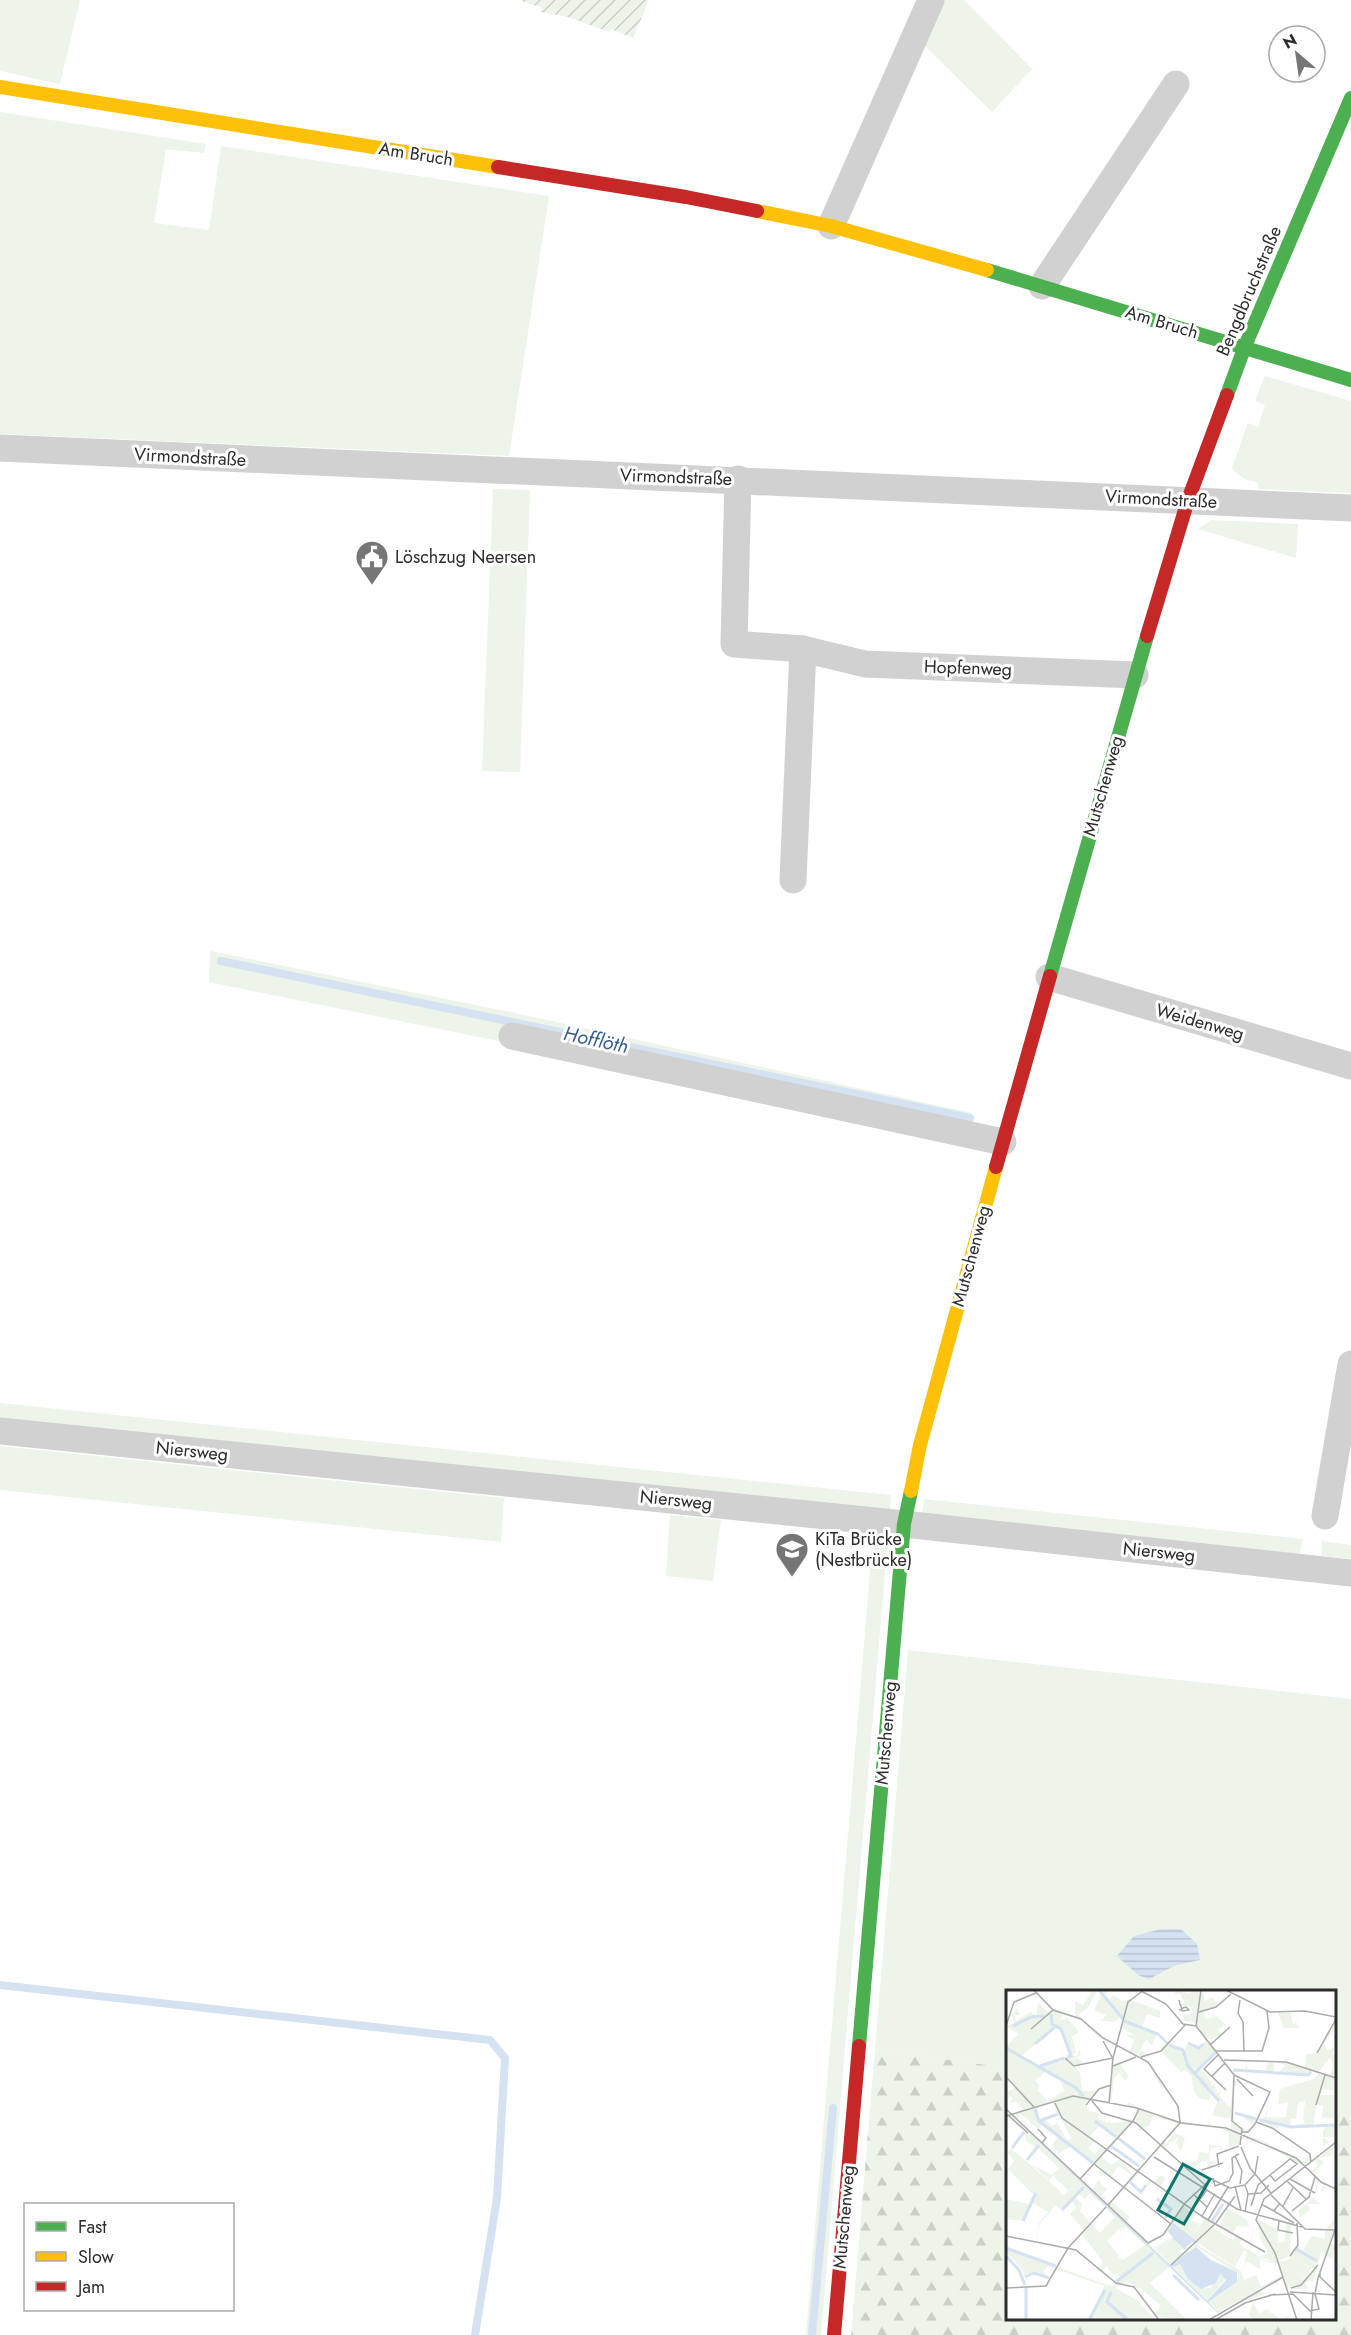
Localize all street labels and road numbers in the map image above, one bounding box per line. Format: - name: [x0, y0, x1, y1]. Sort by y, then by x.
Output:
- street label: Am Bruch: [377, 135, 455, 173]
- street label: Bengdbruchstraße: [1210, 222, 1288, 360]
- street label: Am Bruch: [1122, 299, 1202, 345]
- street label: Virmondstraße: [133, 441, 247, 473]
- street label: Virmondstraße: [619, 462, 733, 492]
- street label: Virmondstraße: [1104, 483, 1218, 515]
- street label: Hopfenweg: [923, 653, 1013, 683]
- street label: Mutschenweg: [1076, 733, 1130, 839]
- street label: Weidenweg: [1153, 997, 1247, 1047]
- street label: Mutschenweg: [945, 1203, 997, 1309]
- street label: Niersweg: [154, 1434, 230, 1468]
- street label: Niersweg: [638, 1483, 714, 1517]
- street label: Niersweg: [1121, 1535, 1197, 1569]
- street label: Mutschenweg: [869, 1680, 903, 1786]
- street label: Mutschenweg: [827, 2164, 861, 2270]

